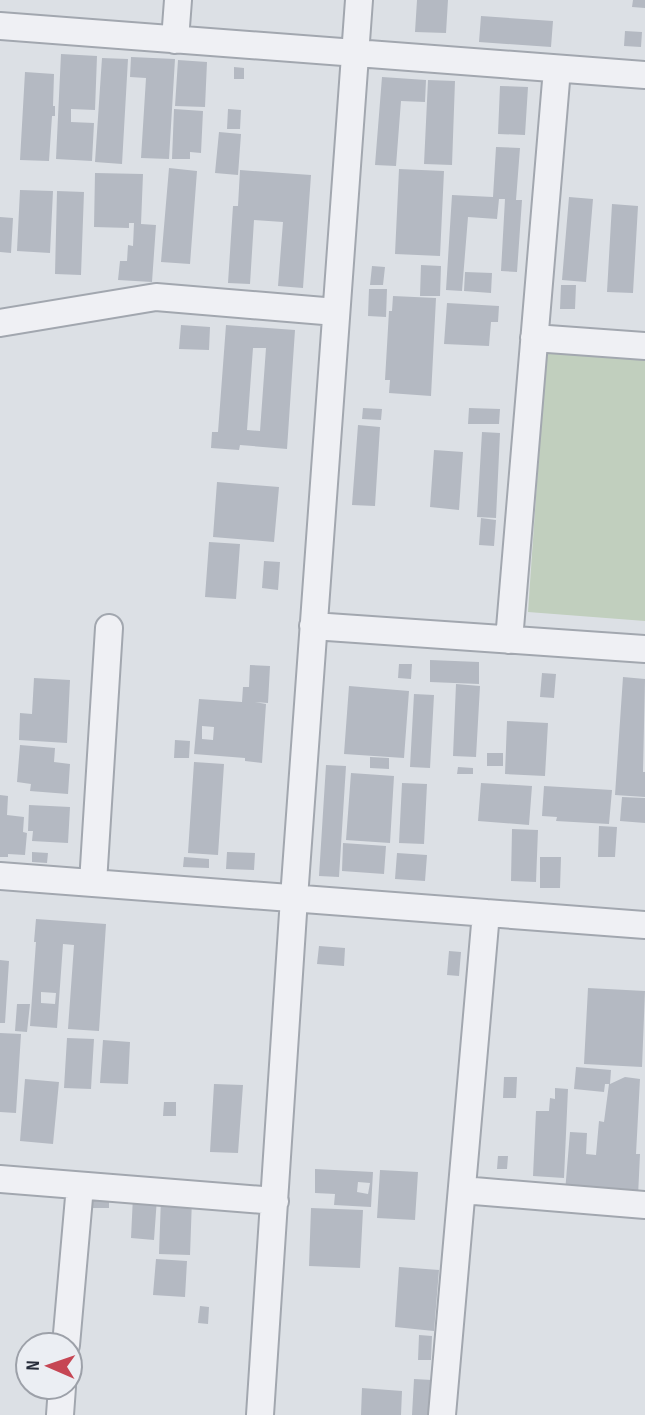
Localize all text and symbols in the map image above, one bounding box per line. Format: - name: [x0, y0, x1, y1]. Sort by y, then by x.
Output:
- north arrow: [14, 1331, 84, 1401]
- text: N: [22, 1360, 45, 1371]

